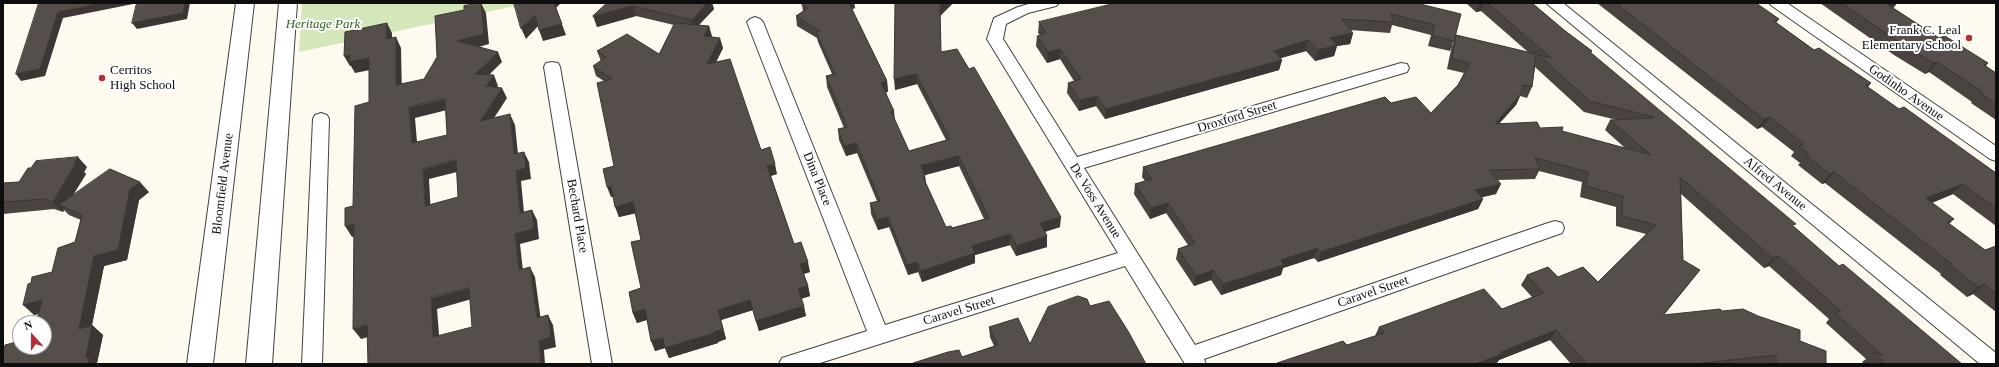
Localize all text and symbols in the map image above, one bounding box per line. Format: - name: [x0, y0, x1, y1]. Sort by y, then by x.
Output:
- park label: Heritage Park: [286, 17, 360, 33]
- place label: Frank C. Leal Elementary School: [1862, 23, 1961, 54]
- marker: Frank C. Leal Elementary School: [1964, 33, 1974, 43]
- street label: Godinho Avenue: [1865, 61, 1947, 125]
- place label: Cerritos High School: [110, 63, 175, 94]
- marker: Cerritos High School: [97, 73, 107, 83]
- street label: Droxford Street: [1196, 98, 1278, 136]
- street label: Bloomfield Avenue: [209, 132, 237, 236]
- street label: Dina Place: [799, 150, 835, 208]
- street label: Alfred Avenue: [1740, 154, 1810, 214]
- street label: De Voss Avenue: [1066, 161, 1124, 241]
- street label: Bechard Place: [563, 178, 591, 254]
- street label: Caravel Street: [1335, 273, 1411, 311]
- street label: Caravel Street: [921, 293, 997, 329]
- north arrow: [12, 315, 52, 355]
- text: N: [22, 318, 34, 332]

